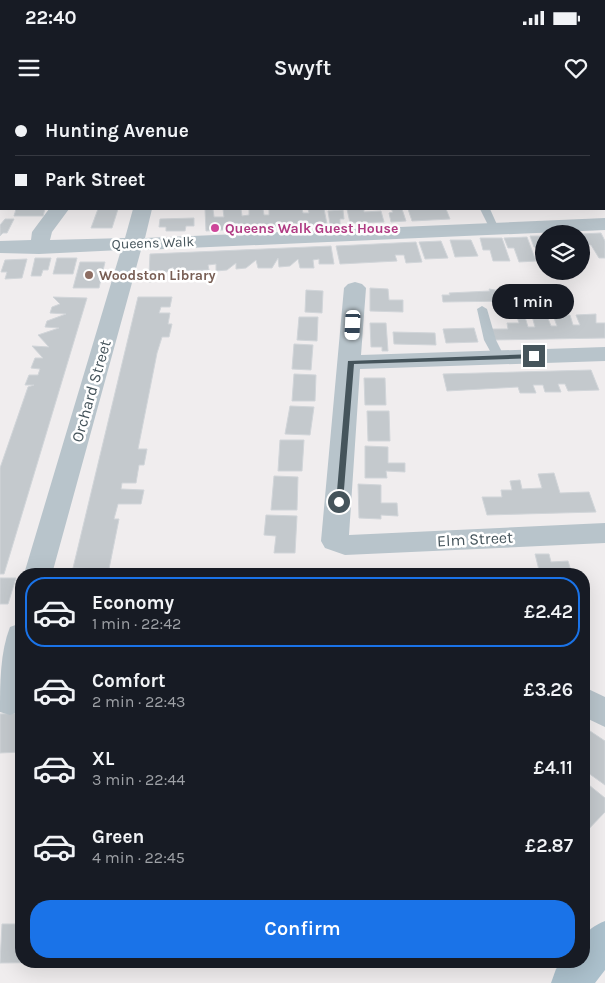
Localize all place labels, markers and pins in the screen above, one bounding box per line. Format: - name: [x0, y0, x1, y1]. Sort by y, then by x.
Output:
- place label: Queens Walk Guest House: [225, 220, 398, 237]
- marker: Queens Walk Guest House: [209, 222, 221, 234]
- place label: Woodston Library: [99, 267, 216, 284]
- marker: Woodston Library: [83, 269, 95, 281]

